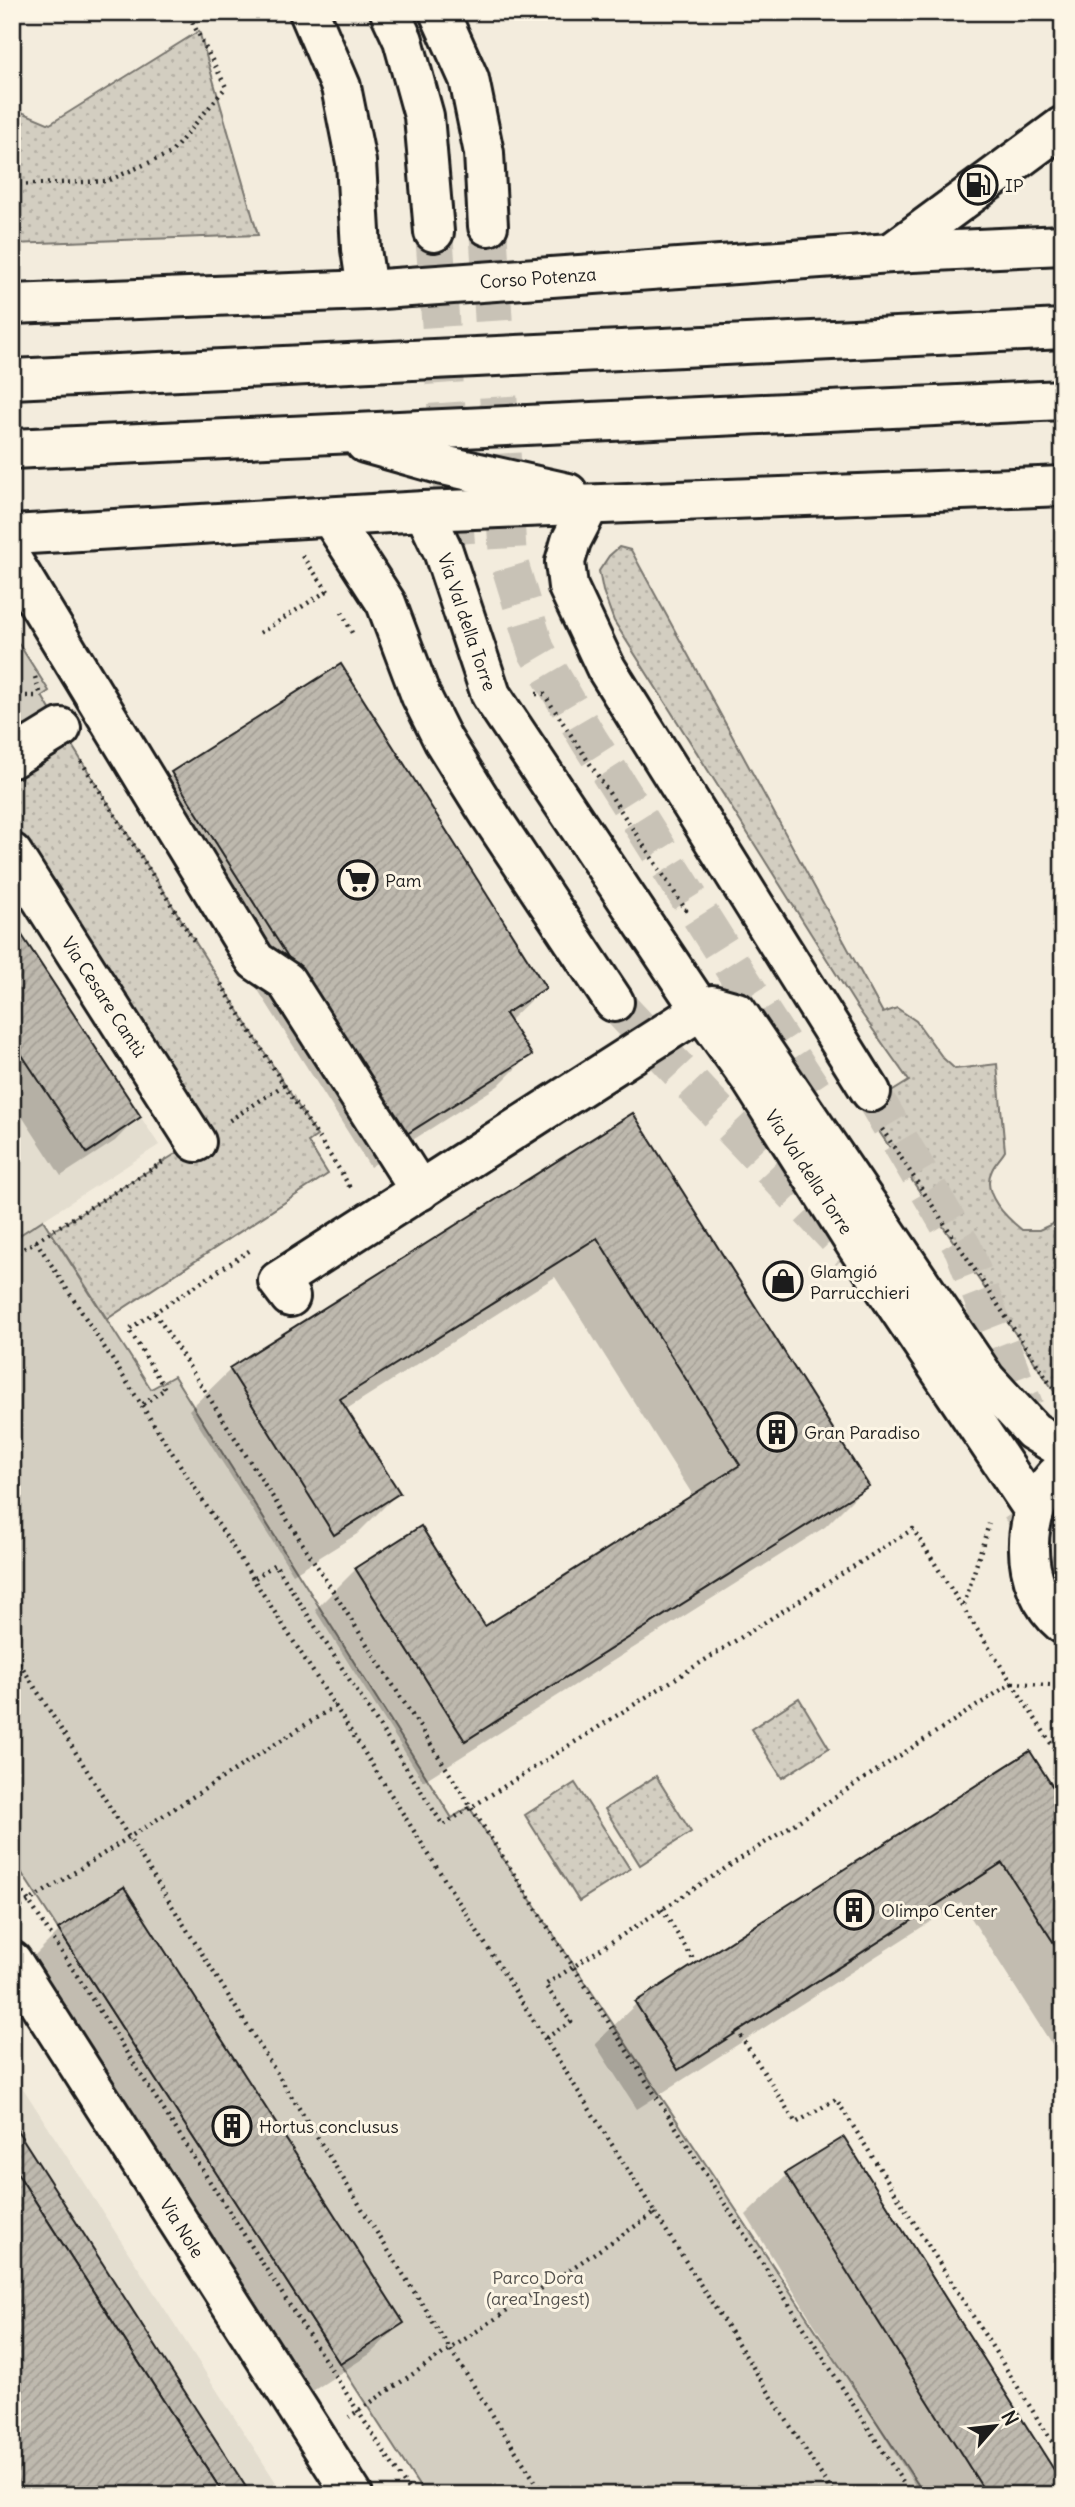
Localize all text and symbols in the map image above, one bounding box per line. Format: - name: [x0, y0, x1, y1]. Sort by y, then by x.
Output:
- fuel station icon: IP: [957, 164, 999, 206]
- place label: IP: [1005, 174, 1024, 197]
- street label: Corso Potenza: [479, 262, 597, 294]
- street label: Via Val della Torre: [433, 550, 501, 694]
- supermarket icon: Pam: [337, 859, 379, 901]
- place label: Pam: [385, 869, 422, 892]
- street label: Via Cesare Cantù: [57, 932, 151, 1062]
- street label: Via Val della Torre: [760, 1105, 858, 1239]
- shop icon: Glamgió Parrucchieri: [762, 1260, 804, 1302]
- place label: Glamgió Parrucchieri: [810, 1260, 909, 1304]
- building icon: Gran Paradiso: [756, 1411, 798, 1453]
- place label: Gran Paradiso: [804, 1421, 920, 1444]
- building icon: Olimpo Center: [833, 1889, 875, 1931]
- place label: Olimpo Center: [881, 1899, 998, 1922]
- building icon: Hortus conclusus: [211, 2105, 253, 2147]
- place label: Hortus conclusus: [259, 2115, 399, 2138]
- street label: Via Nole: [155, 2194, 209, 2262]
- park label: Parco Dora (area Ingest): [486, 2266, 590, 2310]
- north arrow: [960, 2392, 1030, 2462]
- text: N: [996, 2407, 1024, 2429]

